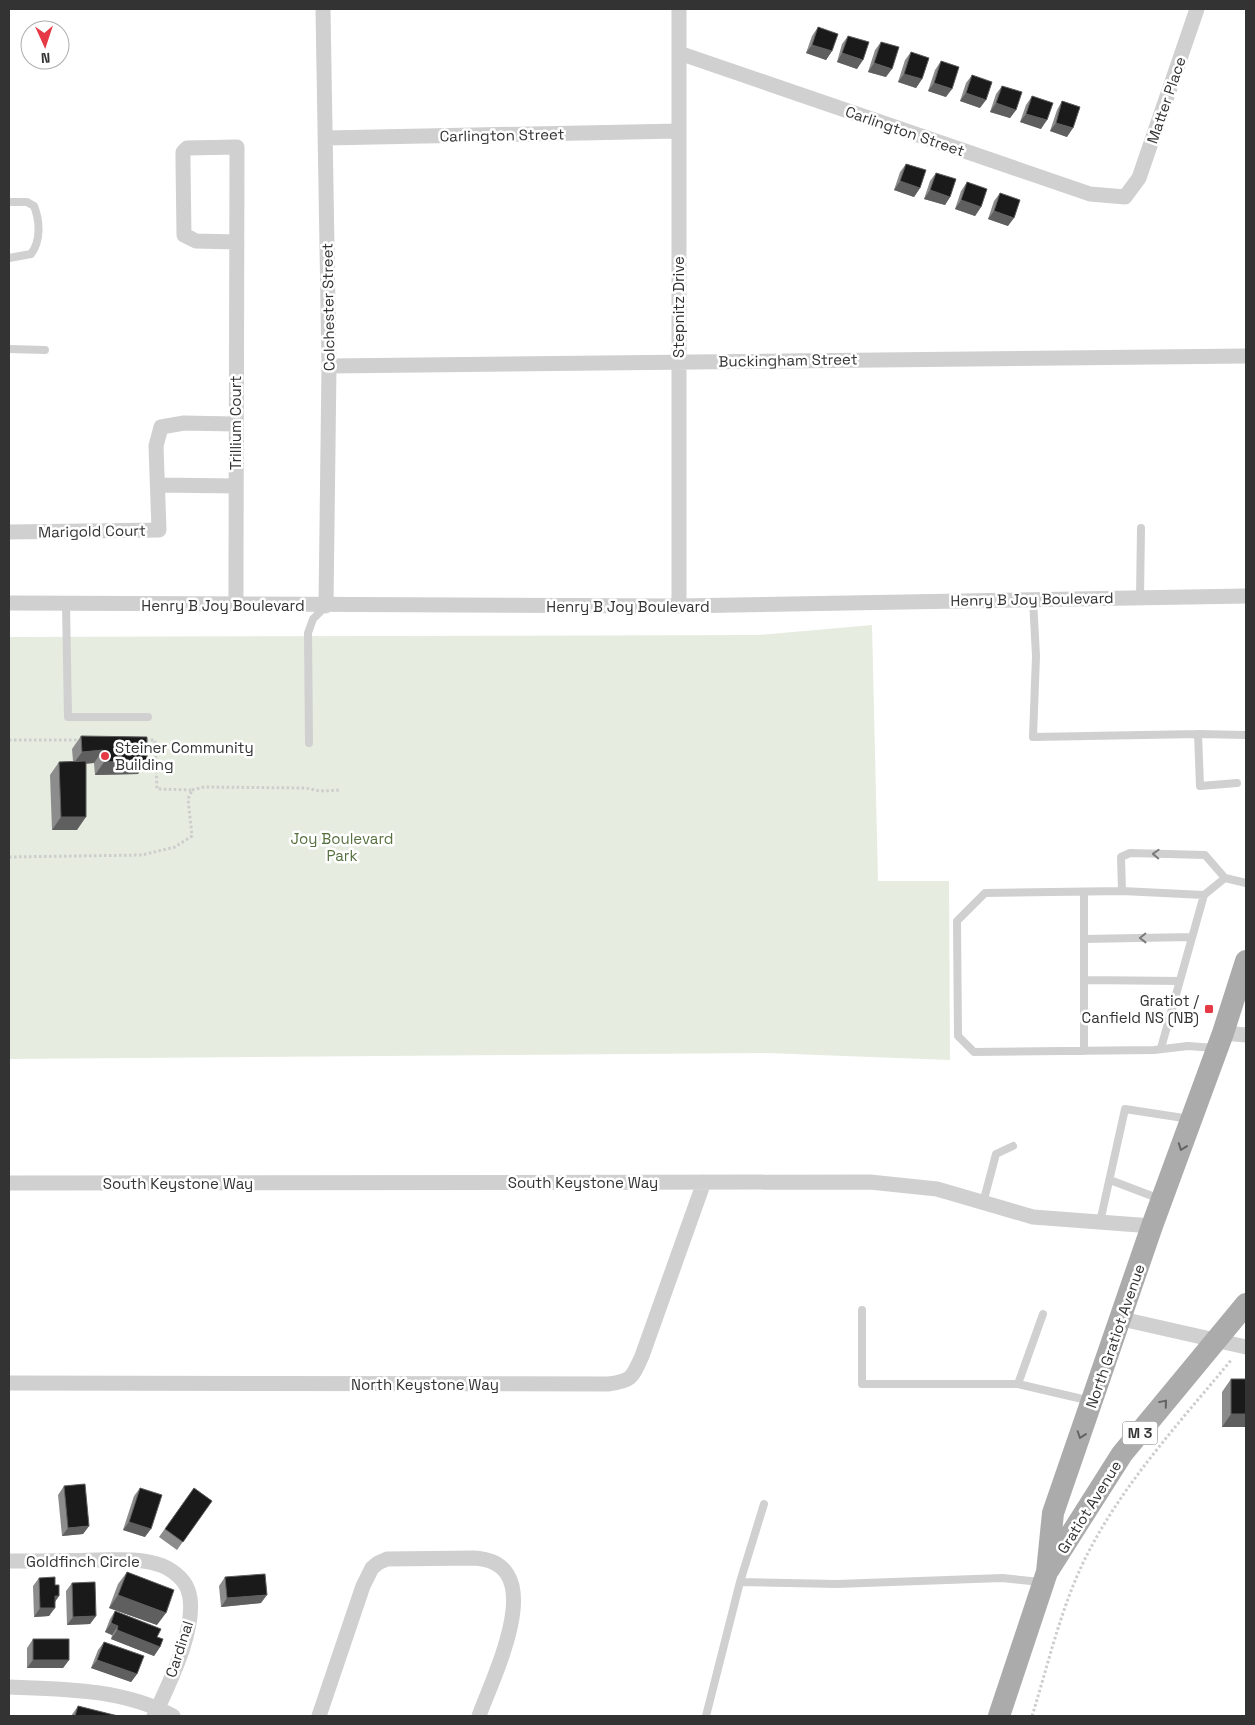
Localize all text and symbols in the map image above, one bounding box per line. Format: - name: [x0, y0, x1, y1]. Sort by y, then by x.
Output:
- north arrow: [20, 20, 70, 70]
- text: N: [41, 49, 51, 67]
- street label: Matter Place: [1142, 54, 1190, 146]
- street label: Carlington Street: [843, 102, 967, 160]
- street label: Carlington Street: [439, 124, 565, 146]
- street label: Colchester Street: [317, 243, 339, 371]
- street label: Stepnitz Drive: [669, 256, 688, 358]
- street label: Buckingham Street: [718, 349, 858, 371]
- street label: Trillium Court: [226, 376, 245, 470]
- street label: Marigold Court: [38, 521, 146, 541]
- street label: Henry B Joy Boulevard: [950, 588, 1114, 610]
- street label: Henry B Joy Boulevard: [141, 596, 305, 615]
- street label: Henry B Joy Boulevard: [546, 597, 710, 616]
- place label: Steiner Community Building: [115, 738, 254, 774]
- marker: Steiner Community Building: [99, 750, 111, 762]
- park label: Joy Boulevard Park: [291, 829, 393, 865]
- one-way arrow: [1152, 848, 1160, 859]
- one-way arrow: [1139, 933, 1146, 943]
- place label: Gratiot / Canfield NS (NB): [1082, 991, 1199, 1028]
- marker: Gratiot / Canfield NS (NB): [1203, 1003, 1215, 1015]
- one-way arrow: [1178, 1142, 1188, 1150]
- street label: South Keystone Way: [508, 1173, 658, 1192]
- street label: South Keystone Way: [103, 1174, 253, 1193]
- street label: North Gratiot Avenue: [1081, 1261, 1149, 1411]
- street label: North Keystone Way: [351, 1375, 499, 1394]
- one-way arrow: [1159, 1399, 1168, 1408]
- road number: M 3: [1122, 1422, 1158, 1445]
- one-way arrow: [1077, 1430, 1087, 1439]
- street label: Gratiot Avenue: [1053, 1457, 1125, 1557]
- street label: Goldfinch Circle: [26, 1552, 140, 1571]
- street label: Cardinal: [161, 1618, 197, 1680]

